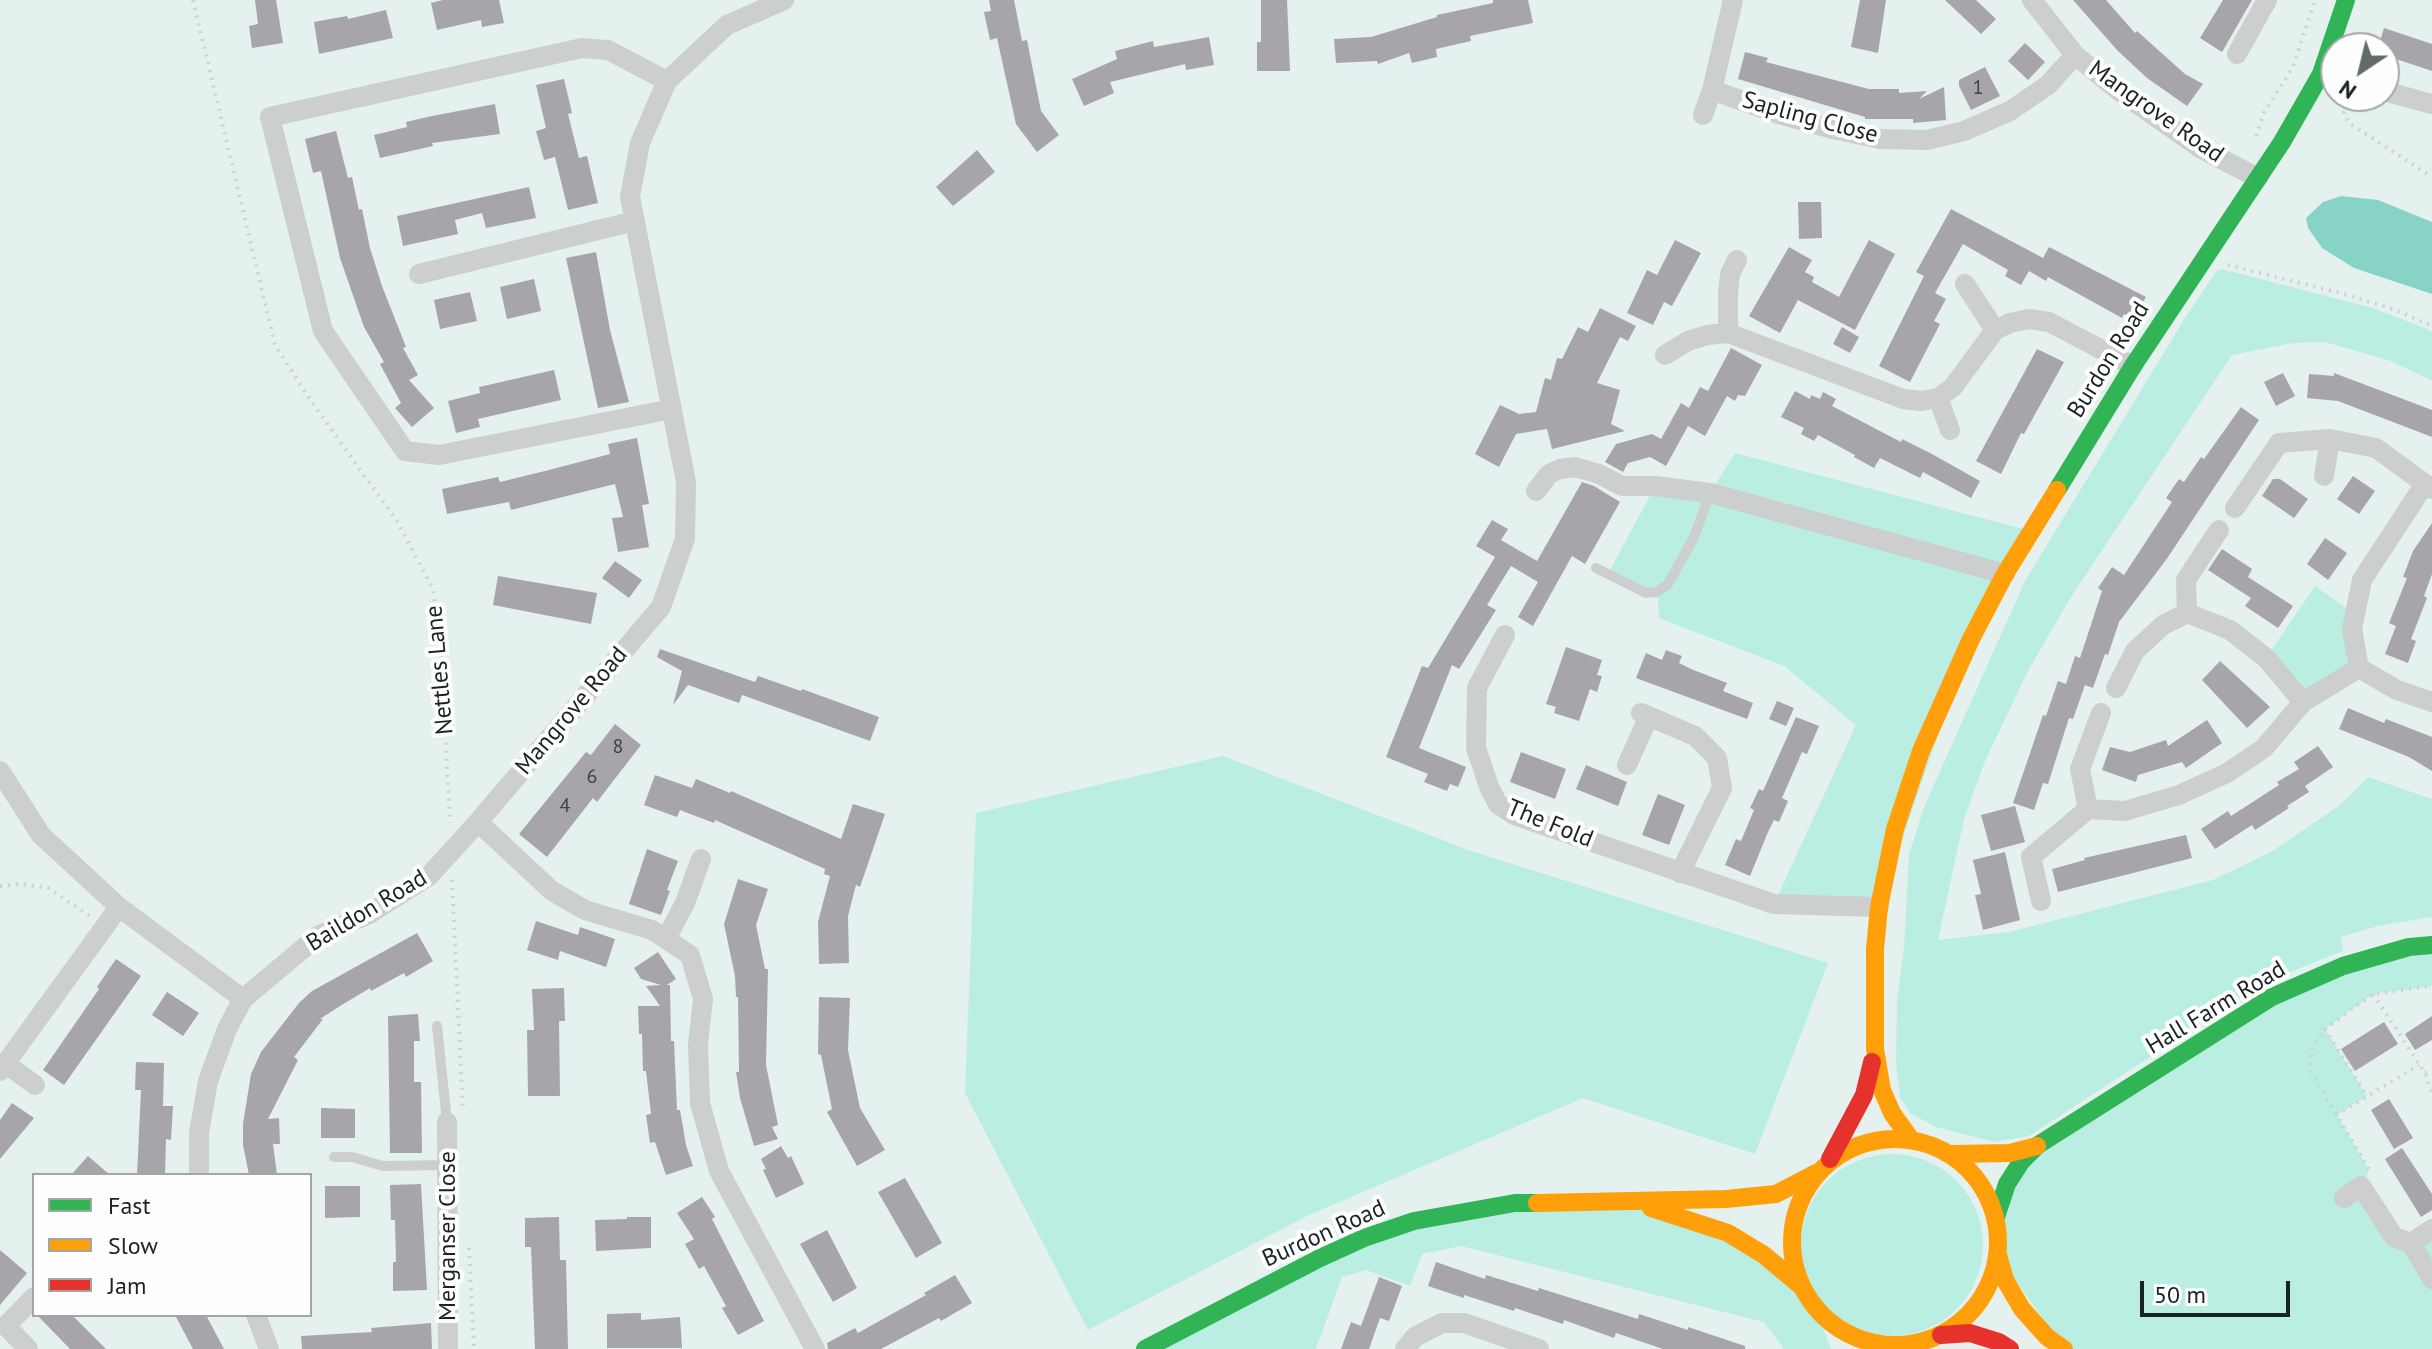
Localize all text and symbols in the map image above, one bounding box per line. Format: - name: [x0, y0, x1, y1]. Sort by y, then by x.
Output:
- north arrow: [2320, 32, 2400, 112]
- street label: Mangrove Road: [2083, 55, 2229, 169]
- text: N: [2333, 74, 2361, 106]
- house number: 1: [1973, 76, 1983, 100]
- street label: Sapling Close: [1739, 86, 1881, 150]
- street label: Burdon Road: [2062, 297, 2156, 423]
- street label: Nettles Lane: [420, 604, 460, 736]
- street label: Mangrove Road: [510, 641, 634, 781]
- house number: 8: [613, 735, 623, 759]
- house number: 6: [587, 765, 597, 789]
- house number: 4: [560, 794, 570, 818]
- street label: The Fold: [1503, 794, 1597, 854]
- street label: Baildon Road: [302, 864, 432, 958]
- street label: Hall Farm Road: [2141, 955, 2291, 1061]
- street label: Merganser Close: [434, 1151, 462, 1321]
- legend: [32, 1173, 312, 1317]
- text: Fast: [108, 1190, 151, 1221]
- street label: Burdon Road: [1258, 1194, 1390, 1274]
- text: Slow: [108, 1230, 158, 1261]
- scale bar: [2144, 1265, 2294, 1315]
- text: Jam: [108, 1270, 146, 1301]
- text: 50 m: [2154, 1279, 2206, 1310]

